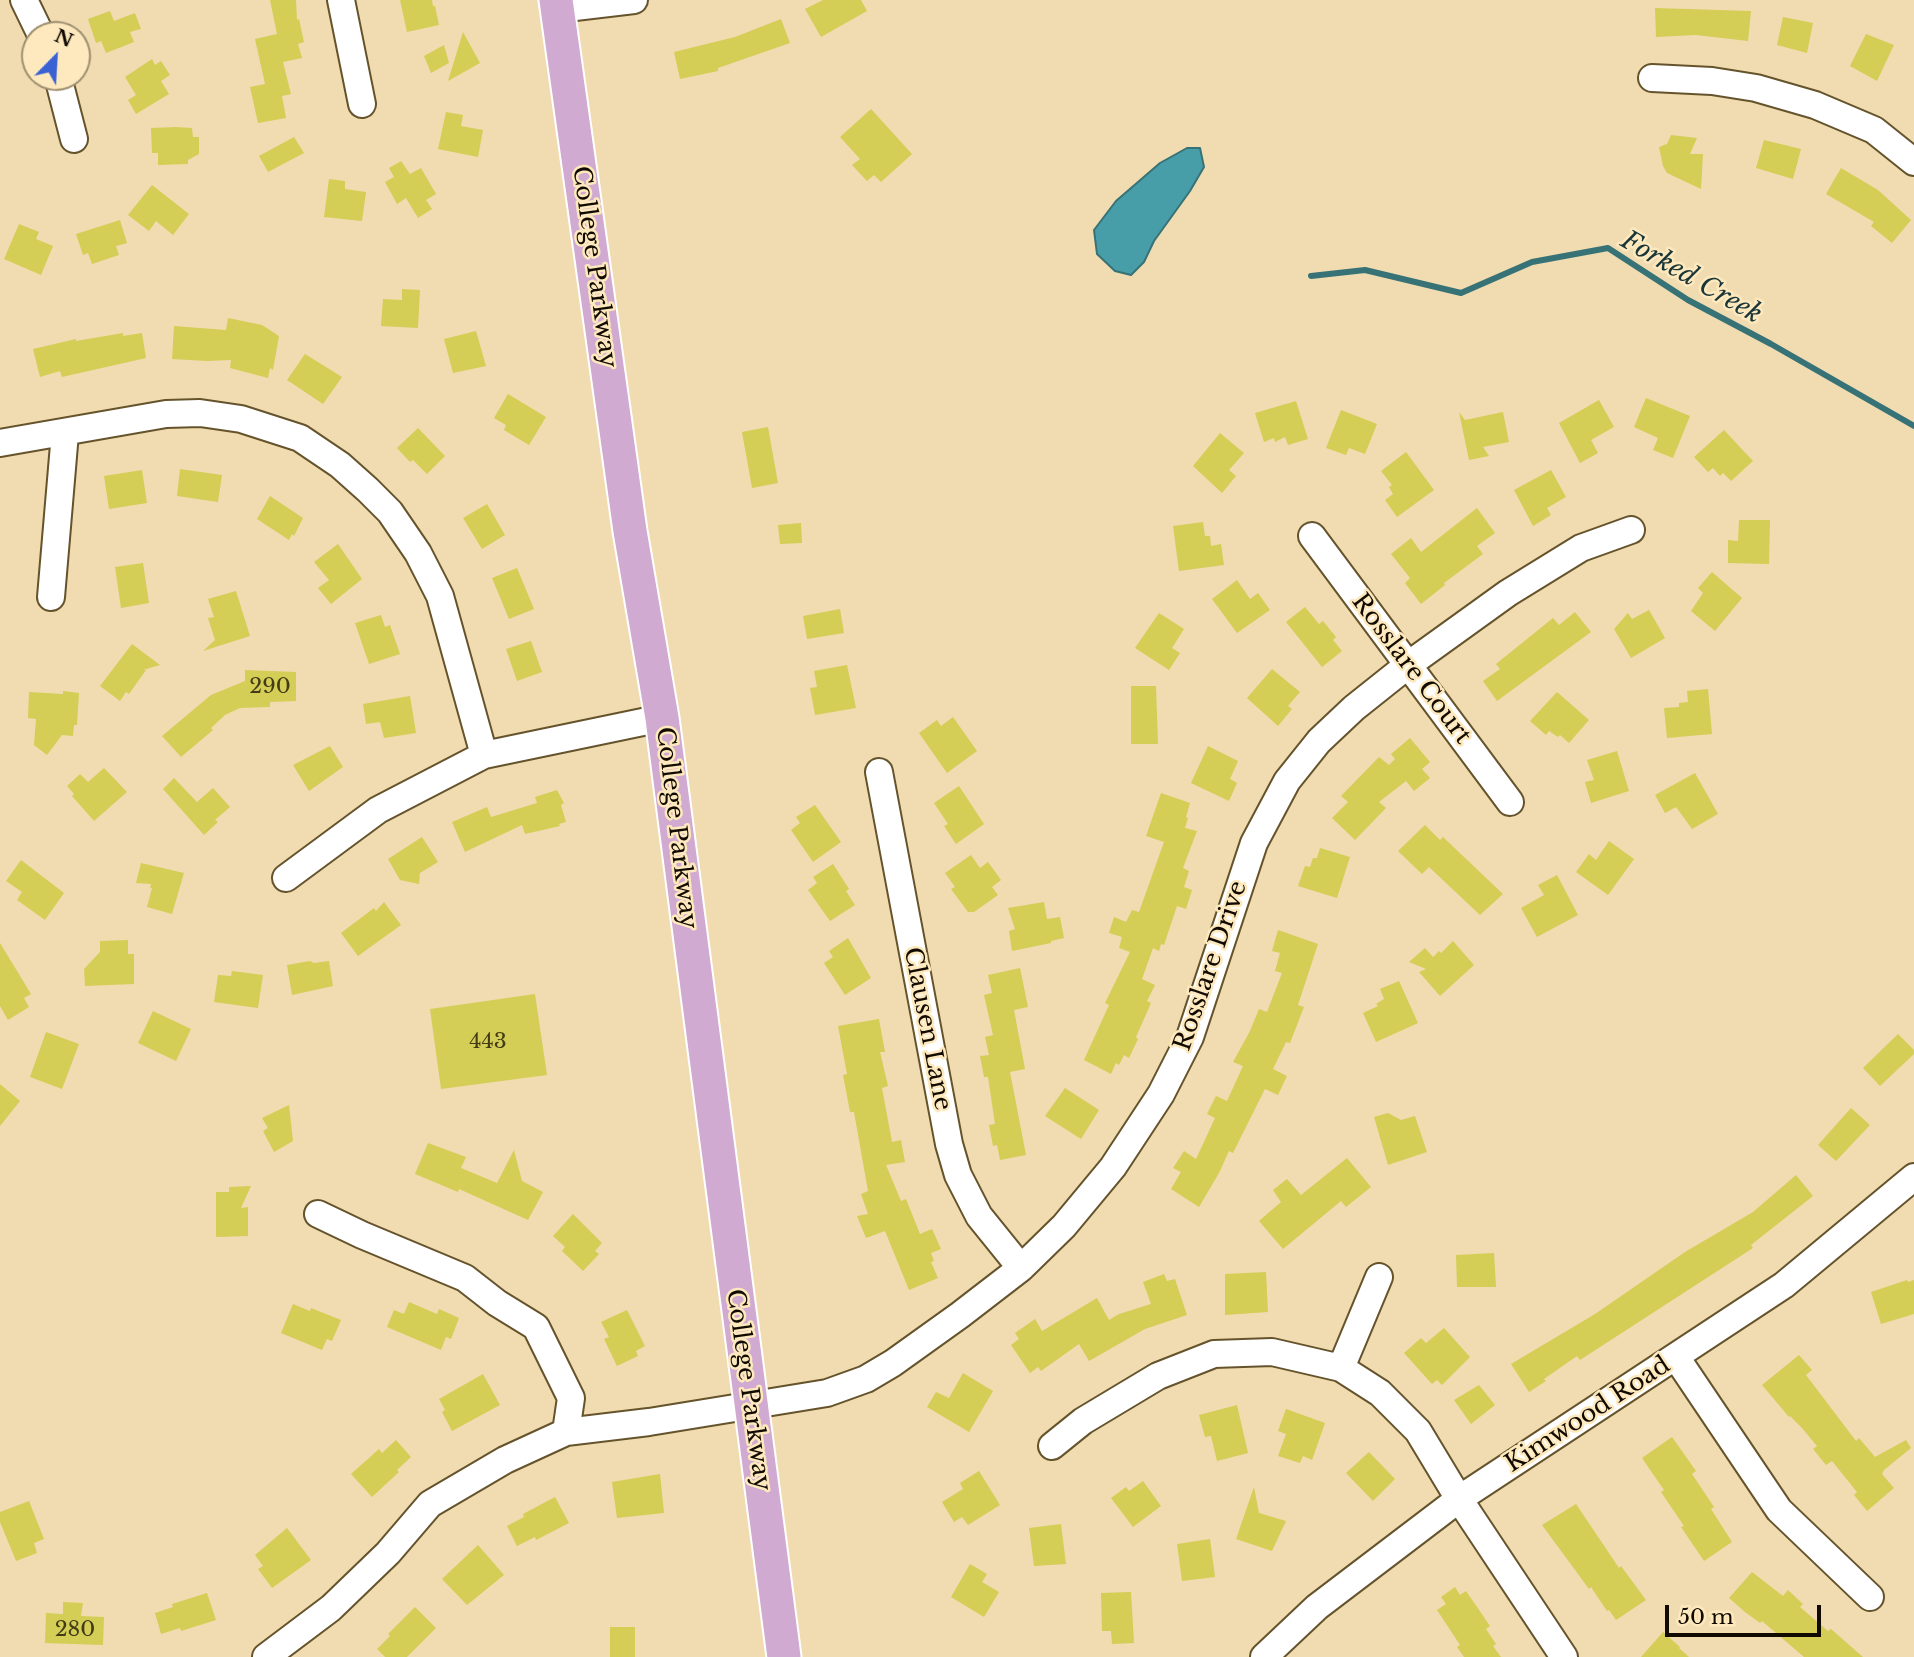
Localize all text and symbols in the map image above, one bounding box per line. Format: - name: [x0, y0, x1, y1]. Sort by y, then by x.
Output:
- north arrow: [21, 21, 91, 91]
- text: N: [51, 24, 77, 52]
- street label: College Parkway: [566, 164, 622, 370]
- water label: Forked Creek: [1615, 225, 1767, 331]
- street label: Rosslare Court: [1345, 588, 1477, 750]
- house number: 290: [249, 674, 291, 700]
- street label: College Parkway: [649, 725, 703, 931]
- street label: Rosslare Drive: [1168, 877, 1254, 1055]
- street label: Clausen Lane: [897, 945, 957, 1113]
- house number: 443: [469, 1029, 507, 1055]
- street label: College Parkway: [720, 1287, 776, 1493]
- street label: Kimwood Road: [1500, 1351, 1676, 1479]
- scale bar: [1669, 1590, 1825, 1634]
- text: 50 m: [1678, 1604, 1733, 1630]
- house number: 280: [55, 1617, 95, 1643]

